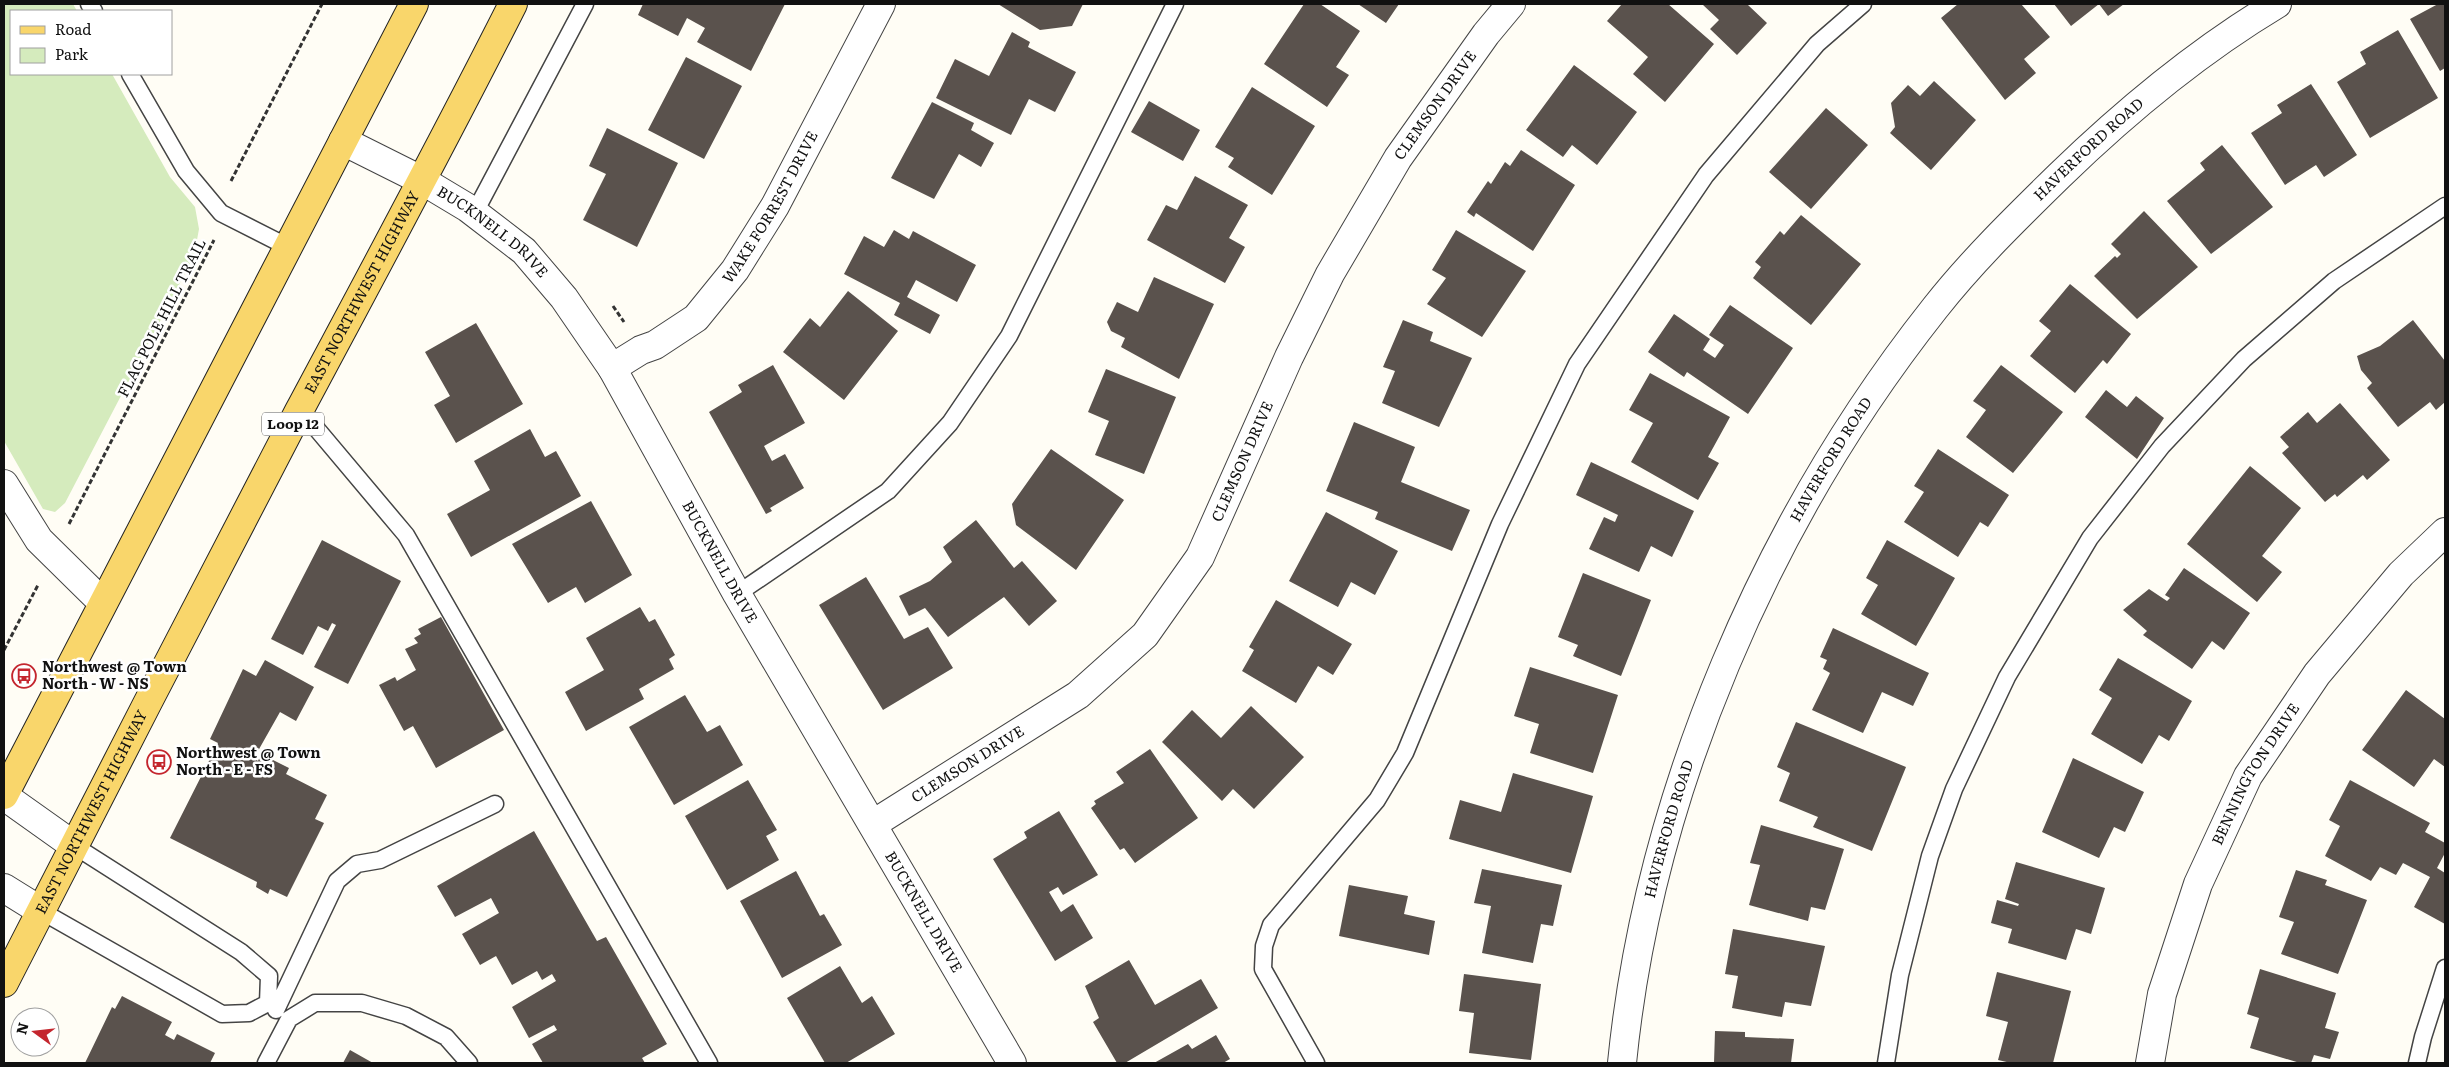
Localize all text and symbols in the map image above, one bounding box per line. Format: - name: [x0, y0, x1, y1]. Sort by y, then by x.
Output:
- legend: [10, 10, 172, 75]
- text: Road: [55, 17, 91, 40]
- text: Park: [55, 42, 89, 65]
- street label: CLEMSON DRIVE: [1387, 45, 1481, 164]
- street label: HAVERFORD ROAD: [2027, 91, 2148, 205]
- street label: WAKE FORREST DRIVE: [716, 126, 823, 288]
- street label: BUCKNELL DRIVE: [433, 179, 555, 282]
- street label: EAST NORTHWEST HIGHWAY: [297, 186, 424, 397]
- street label: FLAG POLE HILL TRAIL: [111, 234, 211, 401]
- street label: HAVERFORD ROAD: [1783, 392, 1877, 526]
- street label: CLEMSON DRIVE: [1204, 397, 1278, 525]
- road number: Loop 12: [262, 412, 324, 436]
- street label: BUCKNELL DRIVE: [677, 496, 764, 627]
- place label: Northwest @ Town North - W - NS: [42, 654, 187, 694]
- bus stop icon: Northwest @ Town North - W - NS: [11, 663, 37, 689]
- street label: BENNINGTON DRIVE: [2205, 698, 2304, 848]
- street label: EAST NORTHWEST HIGHWAY: [28, 705, 152, 918]
- street label: CLEMSON DRIVE: [906, 719, 1028, 807]
- place label: Northwest @ Town North - E - FS: [176, 740, 321, 780]
- bus stop icon: Northwest @ Town North - E - FS: [146, 749, 172, 775]
- street label: HAVERFORD ROAD: [1637, 756, 1698, 900]
- street label: BUCKNELL DRIVE: [880, 846, 969, 976]
- north arrow: [10, 1007, 60, 1057]
- text: N: [10, 1020, 33, 1037]

